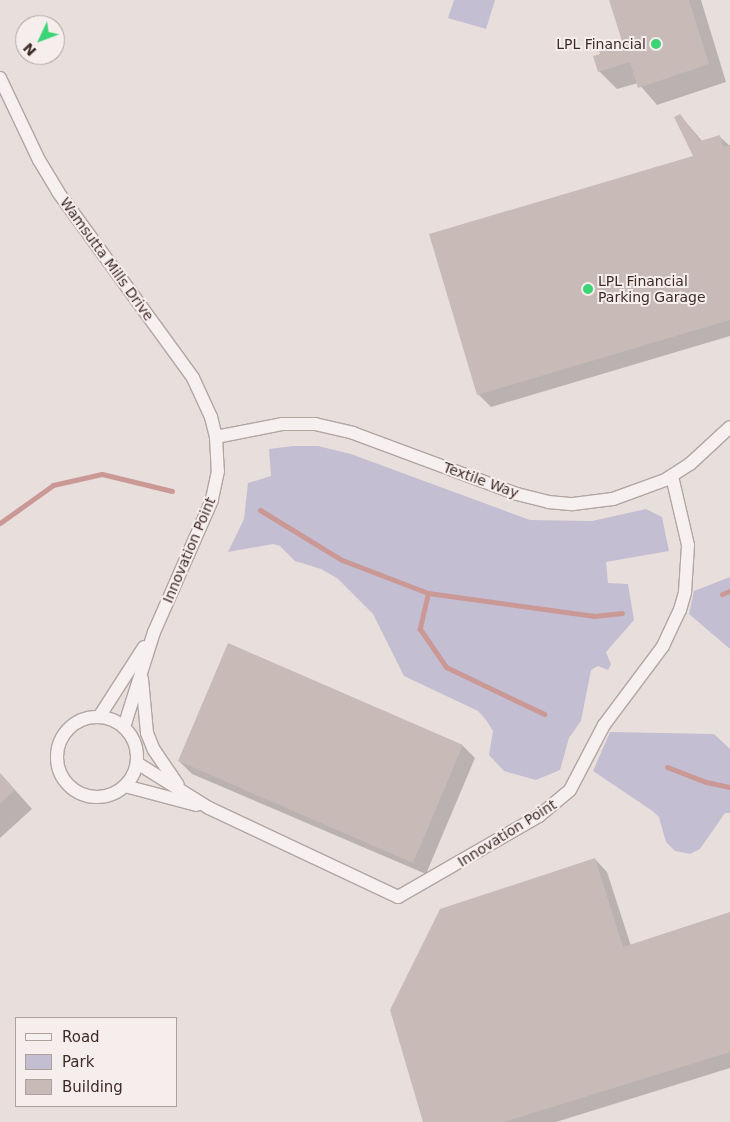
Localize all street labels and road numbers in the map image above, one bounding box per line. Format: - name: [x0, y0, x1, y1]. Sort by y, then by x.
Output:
- street label: Wamsutta Mills Drive: [57, 194, 157, 324]
- street label: Textile Way: [441, 459, 521, 501]
- street label: Innovation Point: [159, 495, 219, 605]
- street label: Innovation Point: [454, 796, 560, 870]

